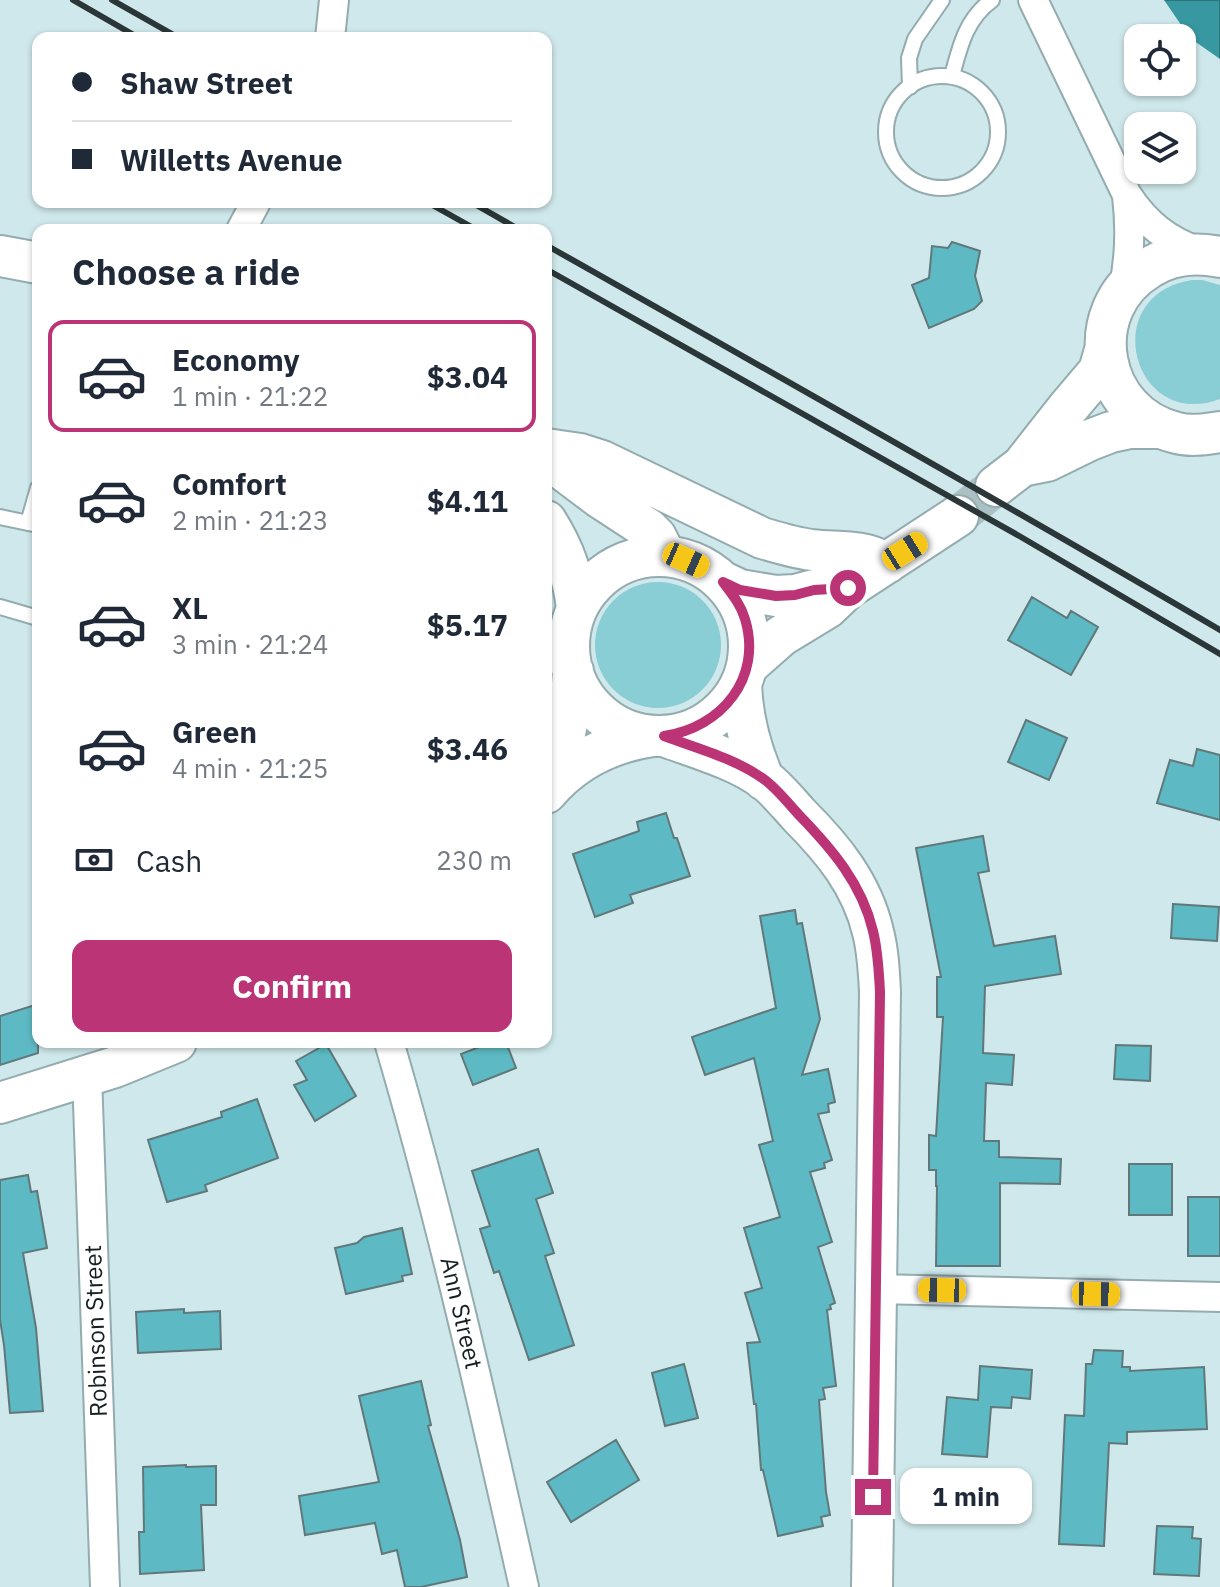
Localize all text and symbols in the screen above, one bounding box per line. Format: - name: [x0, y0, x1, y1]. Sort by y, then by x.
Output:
- map controls: [1124, 24, 1196, 184]
- button: locate: [1124, 24, 1196, 96]
- text: Shaw Street: [120, 63, 293, 102]
- button: layers: [1124, 112, 1196, 184]
- text: Willetts Avenue: [120, 140, 343, 179]
- text: Choose a ride: [72, 248, 300, 295]
- icon: car: [76, 340, 148, 412]
- text: Economy: [172, 340, 300, 379]
- text: $3.04: [427, 357, 508, 396]
- text: 1 min · 21:22: [172, 379, 328, 413]
- icon: car: [76, 464, 148, 536]
- text: Comfort: [172, 464, 287, 503]
- text: $4.11: [427, 481, 508, 520]
- text: 2 min · 21:23: [172, 503, 328, 537]
- car: [878, 528, 932, 574]
- car: [659, 539, 713, 581]
- route start: [830, 570, 866, 606]
- icon: car: [76, 588, 148, 660]
- text: XL: [172, 588, 208, 627]
- text: $5.17: [427, 605, 508, 644]
- text: 3 min · 21:24: [172, 627, 328, 661]
- icon: car: [76, 712, 148, 784]
- text: Green: [172, 712, 257, 751]
- text: $3.46: [427, 729, 508, 768]
- text: 4 min · 21:25: [172, 751, 328, 785]
- icon: cash: [72, 838, 116, 882]
- text: Cash: [136, 841, 202, 880]
- text: 230 m: [436, 843, 512, 877]
- button: Confirm: [72, 940, 512, 1032]
- street label: Robinson Street: [76, 1244, 114, 1418]
- street label: Ann Street: [434, 1254, 490, 1372]
- car: [918, 1278, 966, 1302]
- car: [1072, 1282, 1120, 1306]
- callout: 1 min: [901, 1469, 1033, 1525]
- route end: [855, 1479, 891, 1515]
- text: 1 min: [932, 1479, 1000, 1513]

